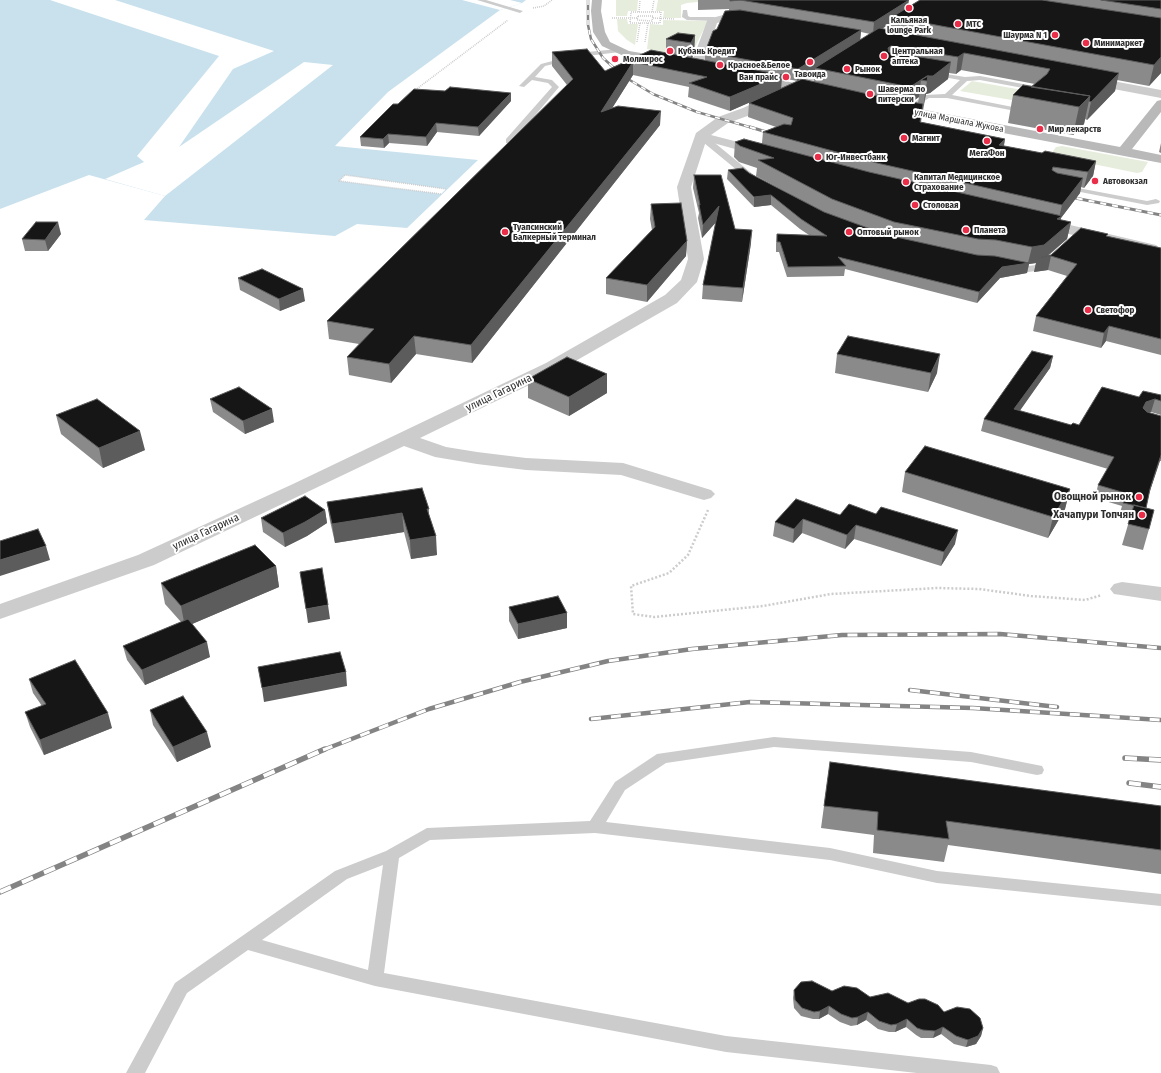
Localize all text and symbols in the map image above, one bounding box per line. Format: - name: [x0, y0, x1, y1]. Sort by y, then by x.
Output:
- marker: Кальяная lounge Park: [904, 3, 914, 13]
- place label: Кальяная lounge Park: [887, 15, 931, 36]
- marker: МТС: [953, 19, 963, 29]
- place label: МТС: [966, 19, 981, 29]
- place label: Шаурма N 1: [1003, 30, 1047, 40]
- marker: Шаурма N 1: [1050, 30, 1060, 40]
- marker: Минимаркет: [1081, 38, 1091, 48]
- place label: Минимаркет: [1094, 38, 1142, 48]
- marker: Кубань Кредит: [665, 46, 675, 56]
- place label: Кубань Кредит: [678, 46, 735, 56]
- place label: Центральная аптека: [892, 46, 943, 67]
- marker: Центральная аптека: [879, 51, 889, 61]
- marker: Молмирос: [610, 54, 620, 64]
- place label: Молмирос: [623, 54, 663, 64]
- marker: Тавоида: [805, 57, 815, 67]
- marker: Красное&Белое: [715, 60, 725, 70]
- place label: Красное&Белое: [728, 60, 790, 70]
- marker: Рынок: [842, 64, 852, 74]
- place label: Рынок: [855, 64, 880, 74]
- place label: Тавоида: [794, 69, 826, 79]
- place label: Ван прайс: [739, 72, 778, 82]
- marker: Ван прайс: [781, 72, 791, 82]
- place label: Шаверма по питерски: [878, 84, 925, 105]
- marker: Шаверма по питерски: [865, 89, 875, 99]
- street label: улица Маршала Жукова: [914, 107, 1004, 135]
- marker: Мир лекарств: [1035, 124, 1045, 134]
- place label: Мир лекарств: [1048, 124, 1101, 134]
- marker: Магнит: [899, 133, 909, 143]
- place label: Магнит: [912, 133, 940, 143]
- marker: МегаФон: [982, 136, 992, 146]
- place label: МегаФон: [969, 148, 1005, 158]
- marker: Юг-Инвестбанк: [813, 152, 823, 162]
- place label: Юг-Инвестбанк: [826, 152, 886, 162]
- place label: Капитал Медицинское Страхование: [914, 172, 1000, 193]
- marker: Автовокзал: [1090, 176, 1100, 186]
- place label: Автовокзал: [1103, 176, 1148, 186]
- marker: Капитал Медицинское Страхование: [901, 177, 911, 187]
- marker: Столовая: [910, 200, 920, 210]
- place label: Столовая: [923, 200, 959, 210]
- place label: Туапсинский Балкерный терминал: [513, 222, 596, 243]
- marker: Планета: [961, 225, 971, 235]
- place label: Планета: [974, 225, 1006, 235]
- marker: Туапсинский Балкерный терминал: [500, 227, 510, 237]
- marker: Оптовый рынок: [844, 227, 854, 237]
- place label: Оптовый рынок: [857, 227, 919, 237]
- marker: Светофор: [1083, 305, 1093, 315]
- place label: Светофор: [1096, 305, 1134, 315]
- street label: улица Гагарина: [464, 371, 534, 415]
- place label: Овощной рынок: [1054, 490, 1131, 504]
- marker: Овощной рынок: [1134, 492, 1144, 502]
- place label: Хачапури Топчян: [1053, 508, 1134, 522]
- marker: Хачапури Топчян: [1137, 510, 1147, 520]
- street label: улица Гагарина: [171, 511, 241, 553]

